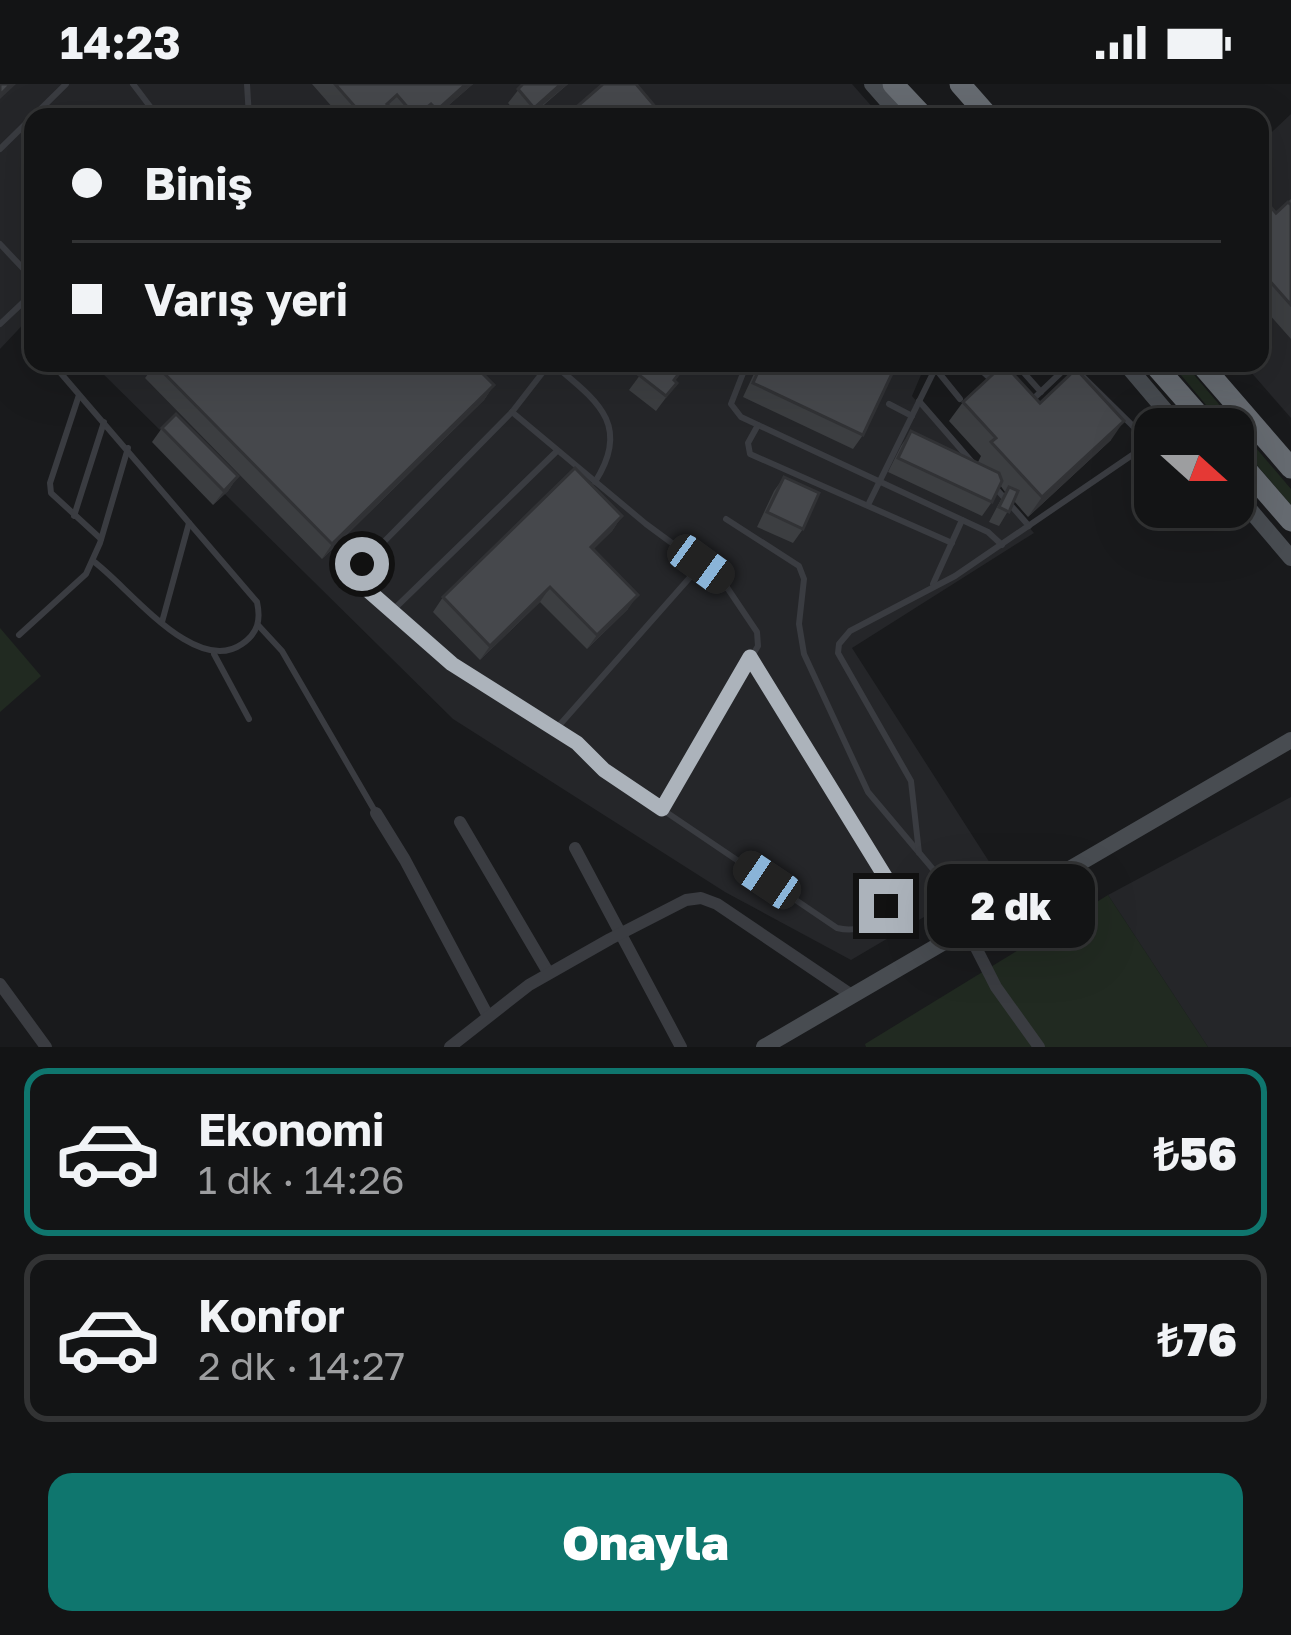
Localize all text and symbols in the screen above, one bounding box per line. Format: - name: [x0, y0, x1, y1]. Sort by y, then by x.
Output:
- text: 14:23: [60, 15, 181, 69]
- text: Biniş: [144, 156, 253, 210]
- text: Varış yeri: [144, 272, 348, 326]
- north arrow: [1134, 408, 1254, 528]
- map controls: [1134, 408, 1254, 528]
- car: [661, 528, 741, 600]
- route start: [335, 537, 389, 591]
- car: [727, 845, 807, 915]
- callout: 2 dk: [928, 864, 1096, 948]
- route end: [859, 879, 913, 933]
- text: 2 dk: [971, 882, 1051, 929]
- icon: car: [54, 1098, 162, 1206]
- text: Ekonomi: [198, 1102, 384, 1156]
- text: ₺56: [1154, 1126, 1237, 1180]
- text: 1 dk · 14:26: [198, 1156, 405, 1203]
- icon: car: [54, 1284, 162, 1392]
- text: Konfor: [198, 1288, 345, 1342]
- text: ₺76: [1157, 1312, 1237, 1366]
- text: 2 dk · 14:27: [198, 1342, 405, 1389]
- button: Onayla: [48, 1473, 1243, 1611]

